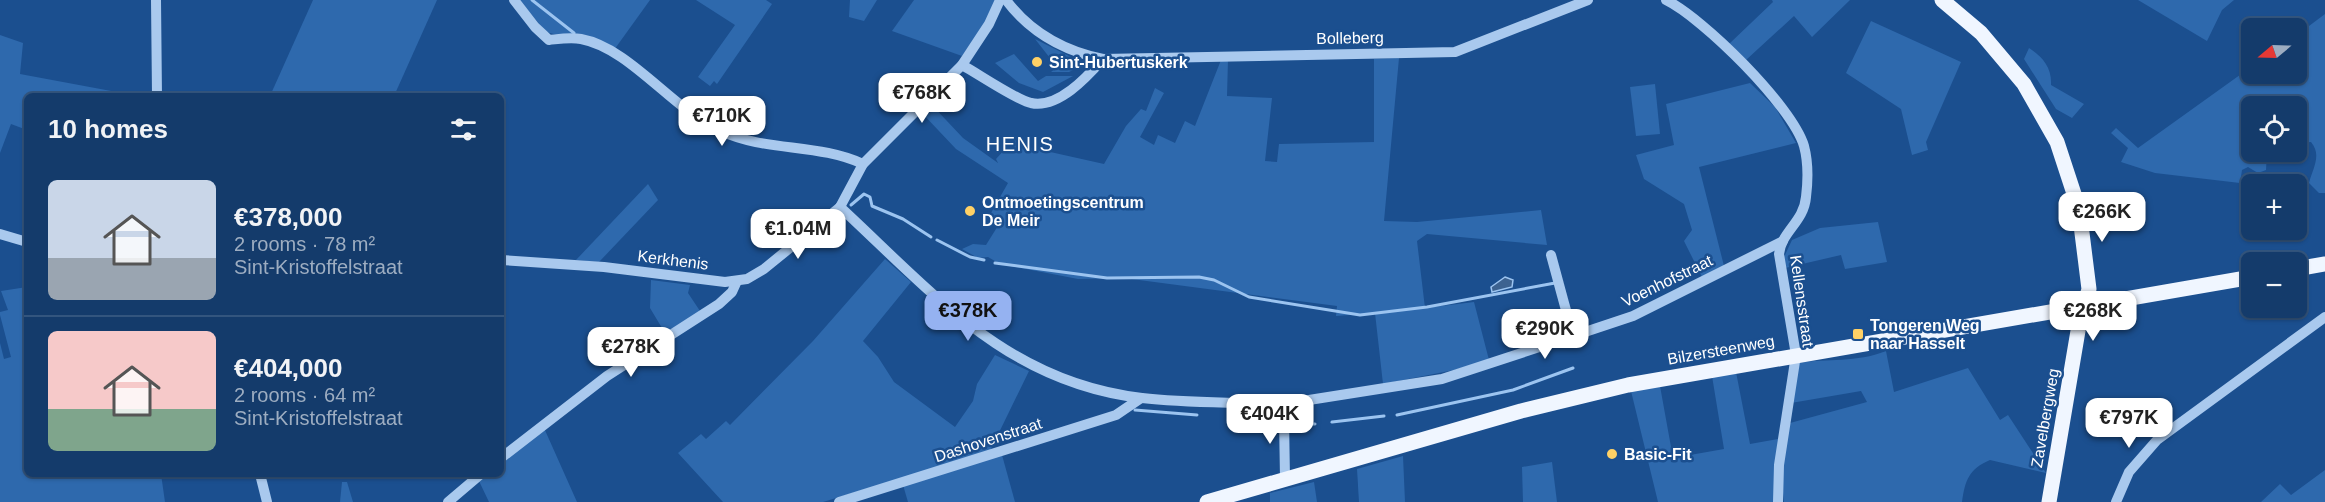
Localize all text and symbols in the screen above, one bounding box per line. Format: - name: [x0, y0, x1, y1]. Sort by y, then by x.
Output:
- north arrow: [2241, 18, 2307, 84]
- map controls: [2241, 18, 2307, 318]
- street label: Bolleberg: [1316, 29, 1384, 47]
- place label: Sint-Hubertuskerk: [1049, 54, 1188, 71]
- marker: Sint-Hubertuskerk: [1030, 55, 1044, 69]
- pin: €768K: [880, 73, 964, 124]
- text: €768K: [893, 81, 951, 103]
- pin: €710K: [680, 96, 764, 147]
- button: locate: [2241, 96, 2307, 162]
- text: €710K: [693, 104, 751, 126]
- icon: filters: [447, 113, 480, 146]
- text: 10 homes: [48, 114, 168, 144]
- district label: HENIS: [986, 133, 1054, 155]
- button: +: [2241, 174, 2307, 240]
- pin: €266K: [2060, 192, 2144, 243]
- place label: Ontmoetingscentrum De Meir: [982, 194, 1144, 229]
- text: €266K: [2073, 200, 2131, 222]
- text: €378,000: [234, 202, 342, 232]
- icon: home: [96, 204, 168, 276]
- marker: Ontmoetingscentrum De Meir: [963, 204, 977, 218]
- pin: €1.04M: [749, 209, 847, 260]
- text: €1.04M: [765, 217, 831, 239]
- text: 2 rooms · 78 m²: [234, 233, 375, 255]
- street label: Kerkhenis: [637, 247, 709, 273]
- street label: Voenhofstraat: [1619, 251, 1716, 310]
- button: −: [2241, 252, 2307, 318]
- street label: Kellensstraat: [1787, 254, 1817, 349]
- text: Sint-Kristoffelstraat: [234, 256, 403, 278]
- pin: €378K: [926, 291, 1010, 342]
- pin: €268K: [2051, 291, 2135, 342]
- text: €378K: [939, 299, 997, 321]
- text: €268K: [2064, 299, 2122, 321]
- pin: €290K: [1503, 309, 1587, 360]
- text: €290K: [1516, 317, 1574, 339]
- place label: Tongeren Weg naar Hasselt: [1870, 317, 1980, 352]
- pin: €278K: [589, 327, 673, 378]
- marker: Tongeren Weg naar Hasselt: [1851, 327, 1865, 341]
- street label: Bilzersteenweg: [1666, 332, 1776, 368]
- text: €278K: [602, 335, 660, 357]
- text: €404,000: [234, 353, 342, 383]
- icon: home: [96, 355, 168, 427]
- street label: Zavelbergweg: [2028, 367, 2062, 469]
- text: 2 rooms · 64 m²: [234, 384, 375, 406]
- pin: €404K: [1228, 394, 1312, 445]
- pin: €797K: [2087, 398, 2171, 449]
- text: €404K: [1241, 402, 1299, 424]
- text: €797K: [2100, 406, 2158, 428]
- text: Sint-Kristoffelstraat: [234, 407, 403, 429]
- street label: Dashovenstraat: [932, 414, 1044, 465]
- place label: Basic-Fit: [1624, 446, 1692, 463]
- marker: Basic-Fit: [1605, 447, 1619, 461]

